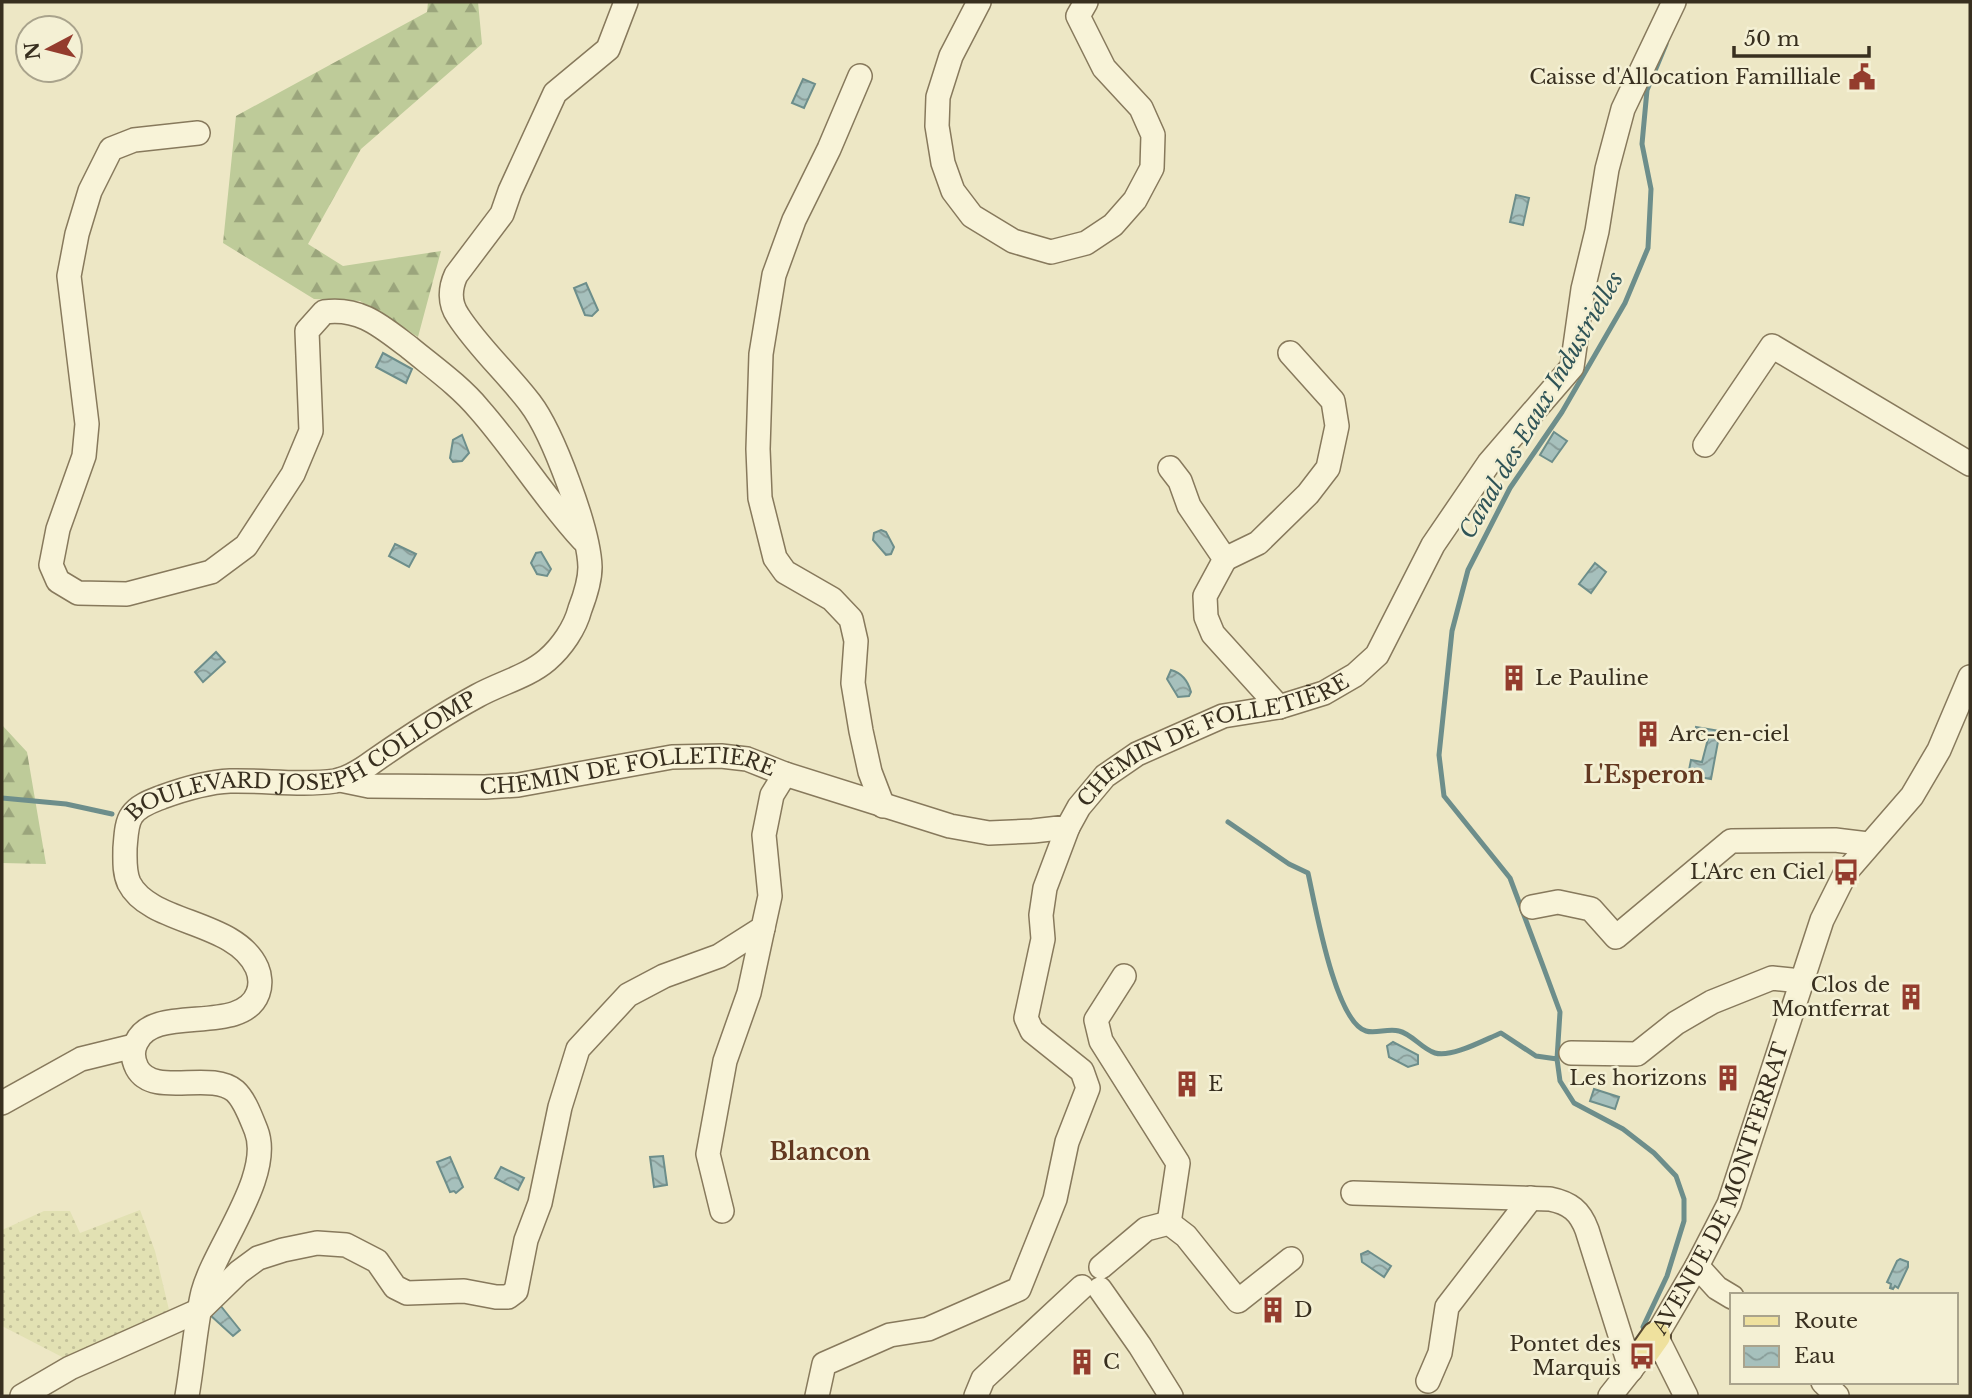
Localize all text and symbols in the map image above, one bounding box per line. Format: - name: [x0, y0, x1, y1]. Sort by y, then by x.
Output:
- north arrow: [14, 14, 84, 84]
- scale bar: [1734, 14, 1869, 58]
- text: 50 m: [1744, 26, 1800, 52]
- text: N: [20, 41, 45, 61]
- public building icon: Caisse d'Allocation Familliale: [1847, 62, 1877, 92]
- place label: Caisse d'Allocation Familliale: [1529, 64, 1841, 90]
- water label: Canal des Eaux Industrielles: [1453, 266, 1629, 543]
- building icon: Le Pauline: [1499, 663, 1529, 693]
- place label: Le Pauline: [1535, 665, 1649, 691]
- street label: CHEMIN DE FOLLETIÈRE: [1072, 668, 1354, 812]
- street label: BOULEVARD JOSEPH COLLOMP: [120, 686, 481, 826]
- building icon: Arc-en-ciel: [1633, 719, 1663, 749]
- place label: Arc-en-ciel: [1668, 721, 1789, 747]
- street label: CHEMIN DE FOLLETIÈRE: [479, 743, 779, 800]
- district label: L'Esperon: [1583, 761, 1705, 789]
- bus stop icon: L'Arc en Ciel: [1831, 857, 1861, 887]
- place label: L'Arc en Ciel: [1690, 859, 1825, 885]
- place label: Clos de Montferrat: [1771, 972, 1890, 1022]
- building icon: Clos de Montferrat: [1896, 982, 1926, 1012]
- street label: AVENUE DE MONTFERRAT: [1646, 1039, 1794, 1340]
- building icon: Les horizons: [1713, 1063, 1743, 1093]
- place label: Les horizons: [1569, 1065, 1707, 1091]
- building icon: E: [1172, 1069, 1202, 1099]
- place label: E: [1208, 1071, 1223, 1097]
- district label: Blancon: [769, 1138, 871, 1166]
- legend: [1730, 1293, 1958, 1384]
- building icon: D: [1258, 1295, 1288, 1325]
- place label: D: [1294, 1297, 1313, 1323]
- text: Route: [1794, 1308, 1858, 1334]
- place label: Pontet des Marquis: [1509, 1331, 1621, 1381]
- bus stop icon: Pontet des Marquis: [1627, 1341, 1657, 1371]
- text: Eau: [1794, 1343, 1835, 1369]
- building icon: C: [1067, 1347, 1097, 1377]
- place label: C: [1103, 1349, 1120, 1375]

